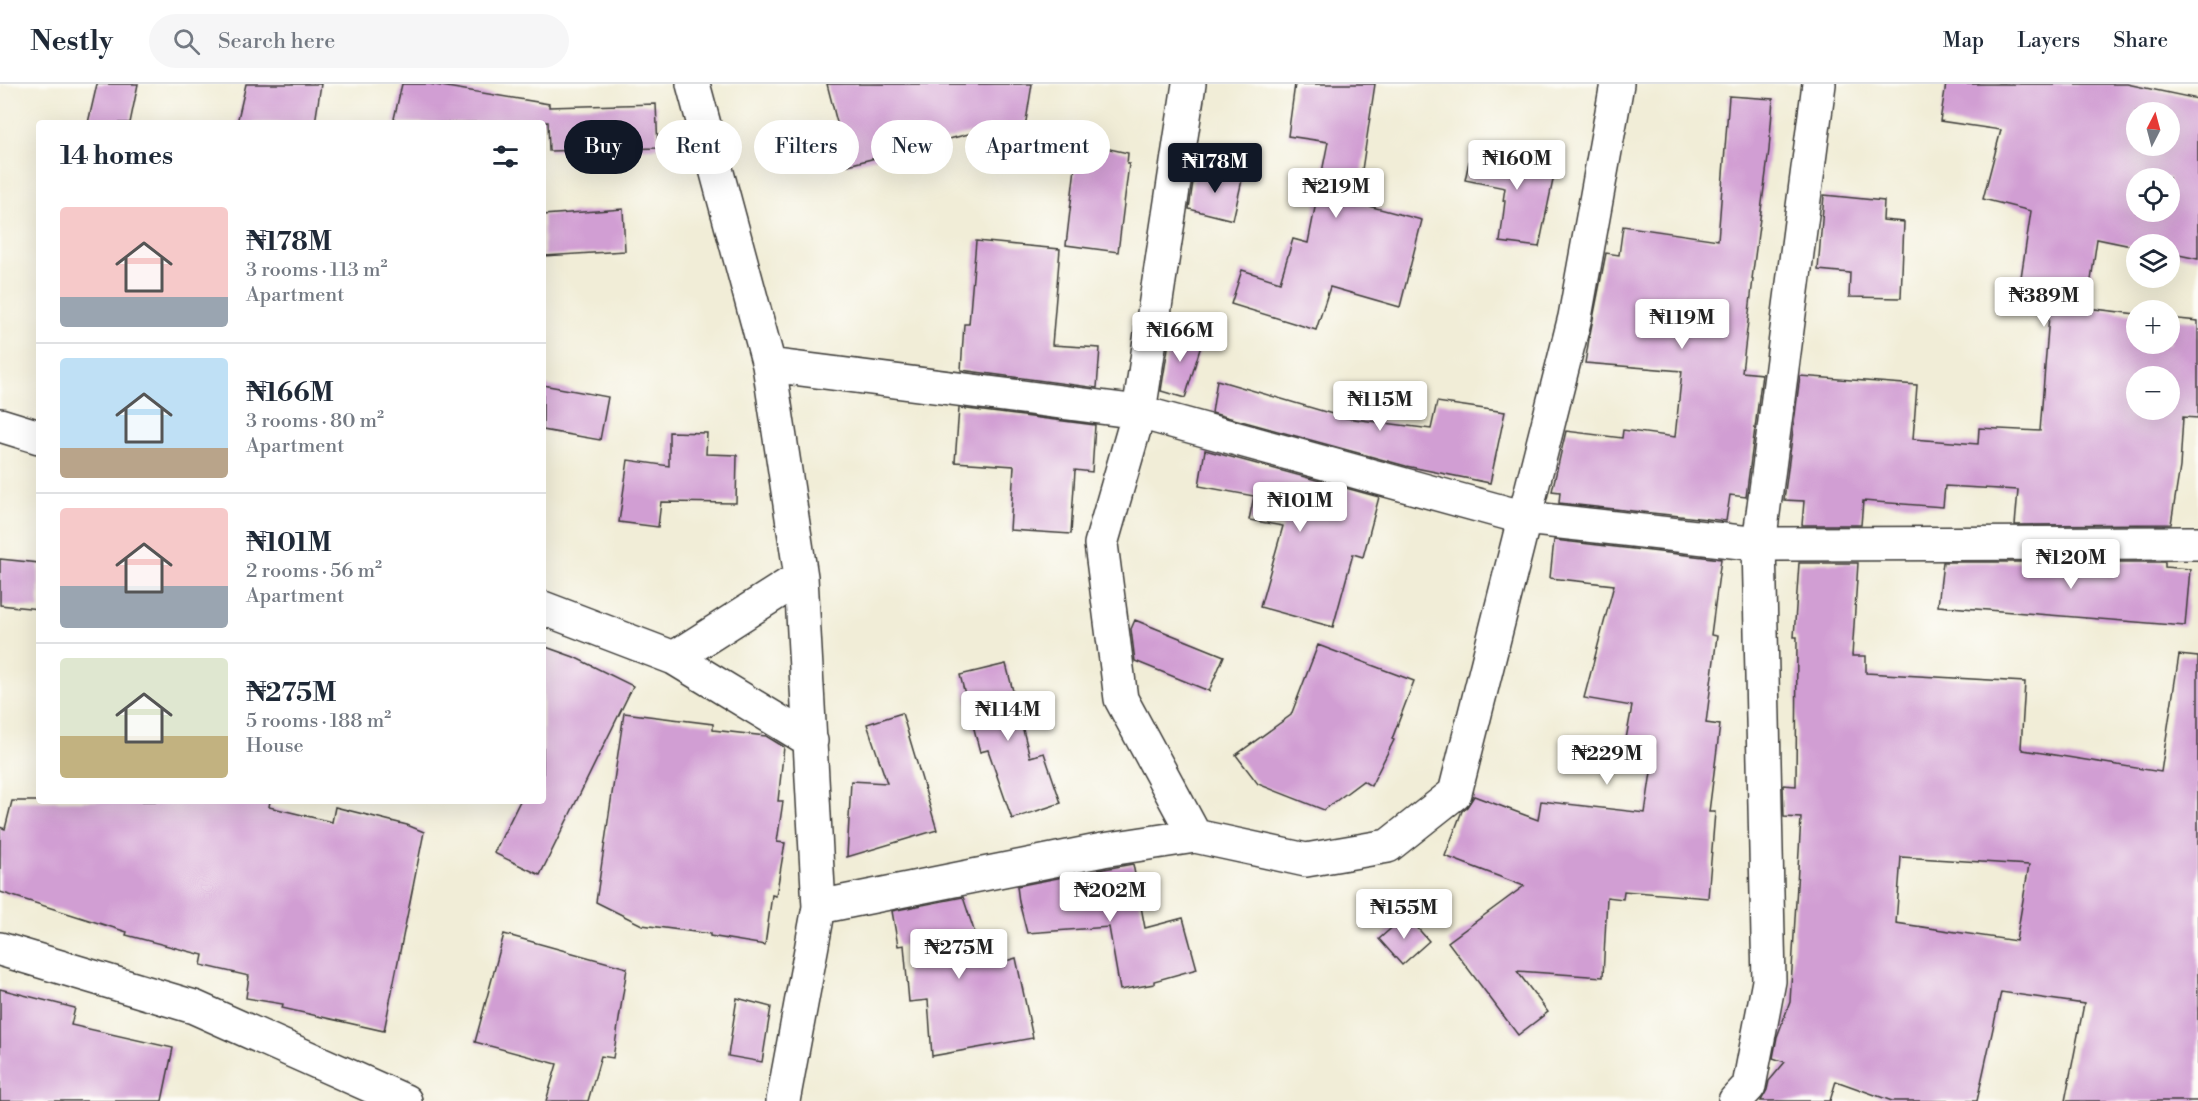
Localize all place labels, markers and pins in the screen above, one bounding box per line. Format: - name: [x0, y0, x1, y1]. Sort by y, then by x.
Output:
- pin: ₦160M: [1475, 140, 1559, 191]
- pin: ₦178M: [1173, 143, 1257, 194]
- pin: ₦219M: [1294, 168, 1378, 219]
- pin: ₦389M: [2002, 277, 2086, 328]
- pin: ₦119M: [1640, 299, 1724, 350]
- pin: ₦166M: [1138, 312, 1222, 363]
- pin: ₦115M: [1338, 381, 1422, 432]
- pin: ₦101M: [1258, 482, 1342, 533]
- pin: ₦120M: [2029, 539, 2113, 590]
- pin: ₦114M: [966, 691, 1050, 742]
- pin: ₦229M: [1565, 735, 1649, 786]
- pin: ₦202M: [1068, 872, 1152, 923]
- pin: ₦155M: [1362, 889, 1446, 940]
- pin: ₦275M: [917, 929, 1001, 980]

